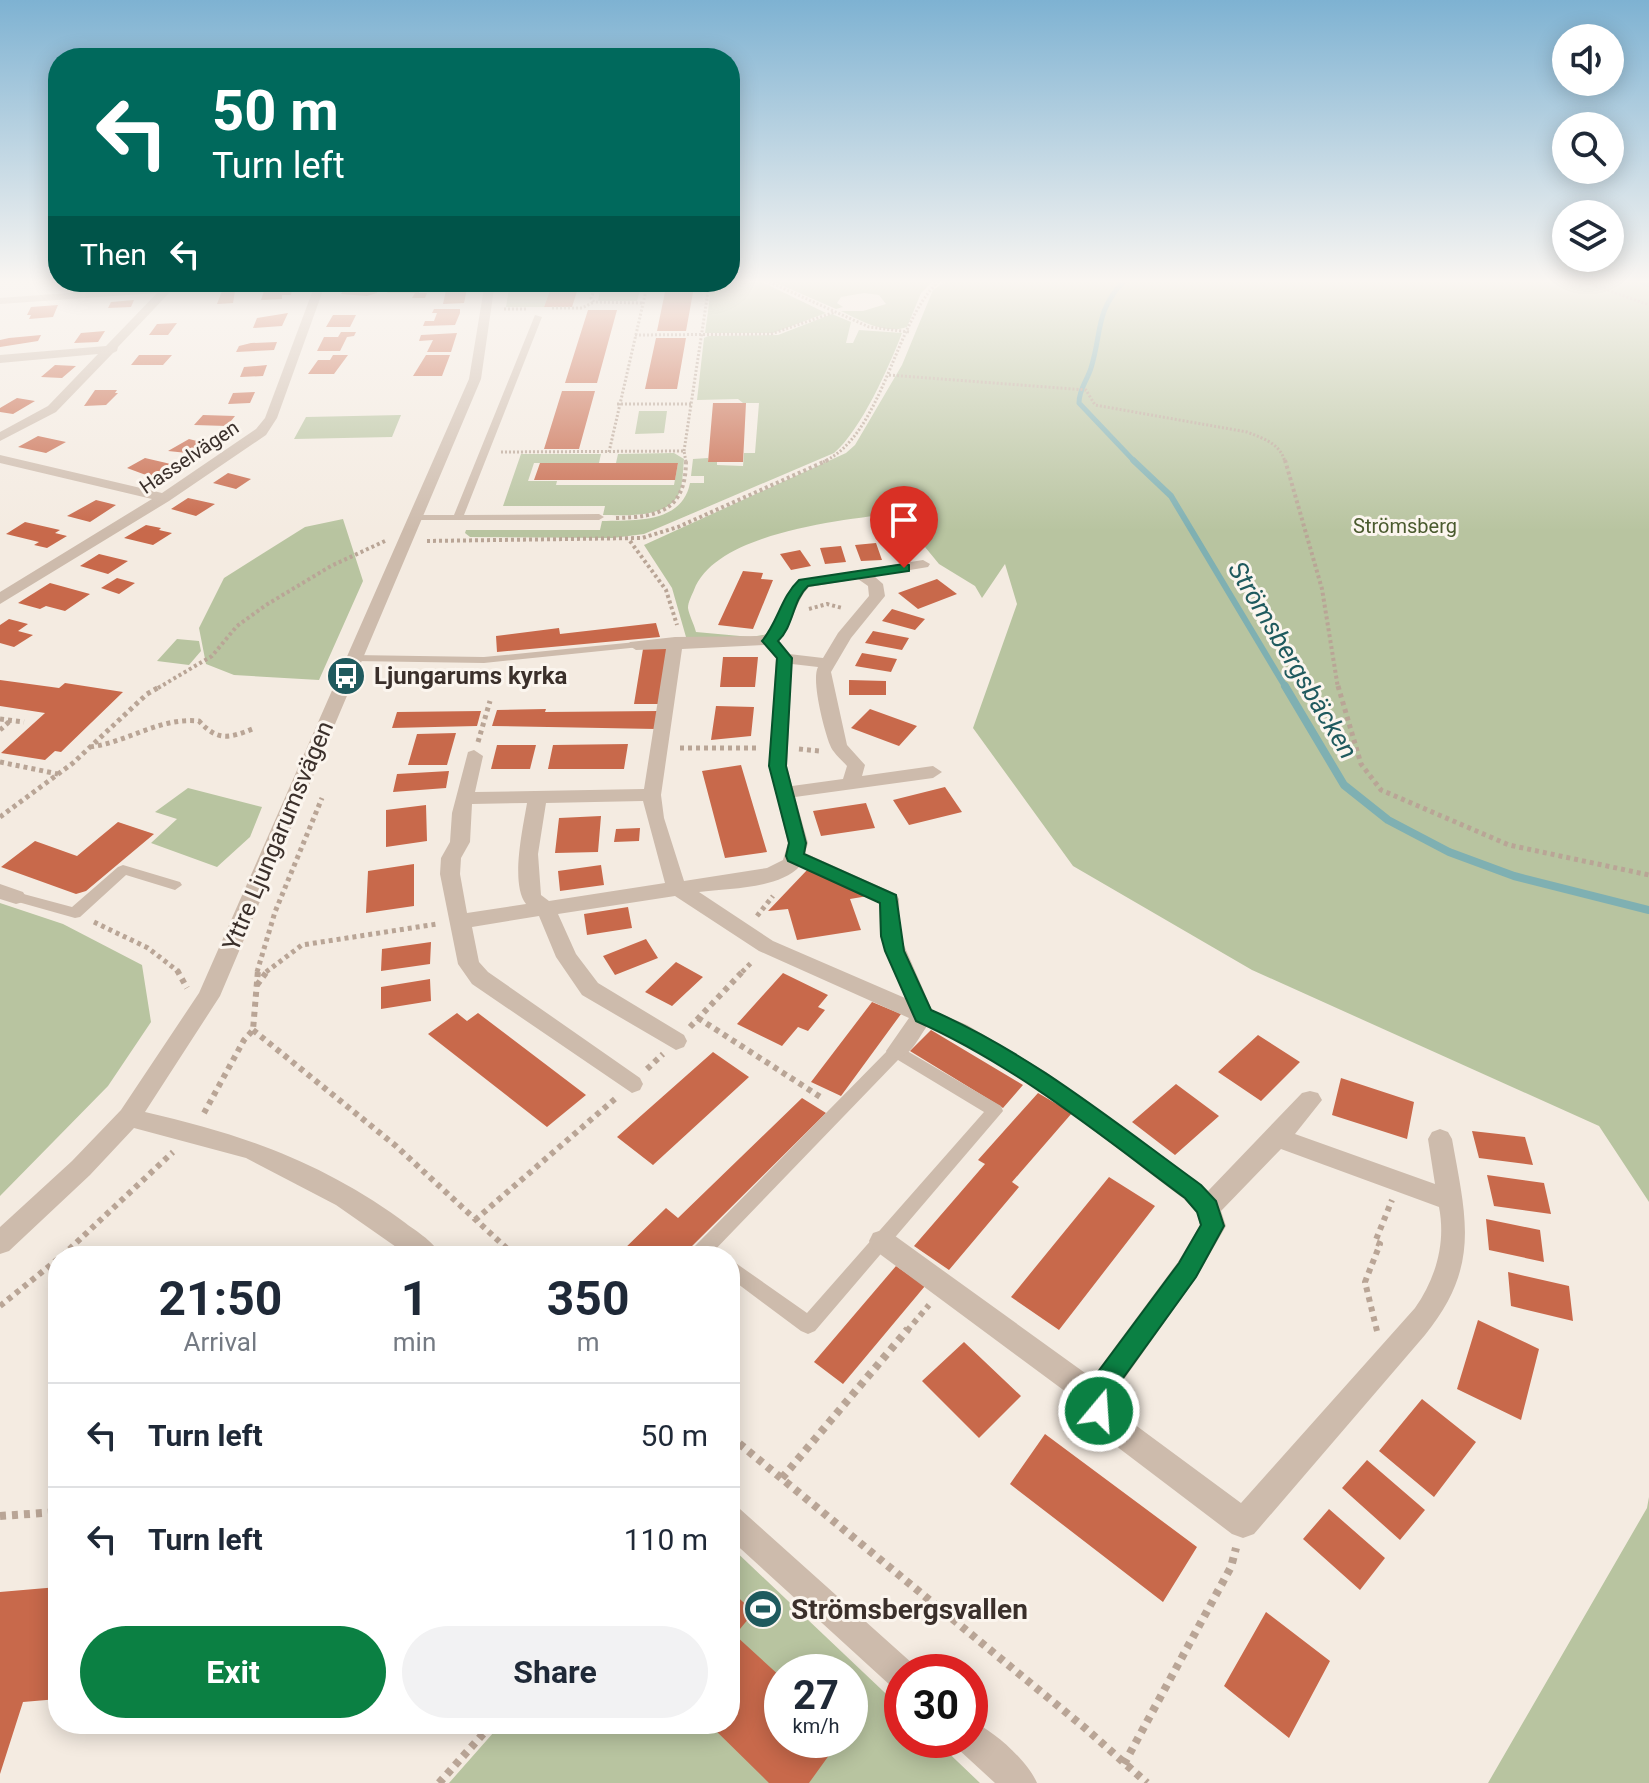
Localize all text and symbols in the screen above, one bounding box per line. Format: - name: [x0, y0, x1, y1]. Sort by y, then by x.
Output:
- map controls: [1552, 24, 1624, 272]
- button: sound: [1552, 24, 1624, 96]
- text: 50 m: [212, 78, 339, 144]
- icon: left: [80, 80, 184, 184]
- button: search: [1552, 112, 1624, 184]
- text: Turn left: [212, 145, 345, 187]
- button: layers: [1552, 200, 1624, 272]
- icon: left: [163, 232, 207, 276]
- text: Then: [80, 237, 147, 272]
- street label: Hasselvägen: [135, 415, 243, 499]
- pin: [870, 486, 938, 568]
- icon: arrive: [882, 498, 926, 542]
- park label: Strömsberg: [1353, 514, 1457, 538]
- water label: Strömsbergsbäcken: [1222, 556, 1364, 764]
- bus stop icon: Ljungarums kyrka: [325, 655, 367, 697]
- place label: Ljungarums kyrka: [374, 662, 568, 690]
- street label: Yttre Ljungarumsvägen: [217, 717, 339, 955]
- text: 21:50: [159, 1270, 282, 1327]
- text: 1: [401, 1270, 428, 1327]
- text: 350: [547, 1270, 629, 1327]
- text: Arrival: [184, 1327, 257, 1357]
- text: min: [393, 1327, 436, 1357]
- text: m: [577, 1327, 600, 1357]
- position arrow: [1057, 1369, 1141, 1453]
- icon: left: [80, 1413, 124, 1457]
- text: Turn left: [148, 1418, 263, 1453]
- text: 50 m: [641, 1418, 708, 1453]
- icon: left: [80, 1517, 124, 1561]
- text: Turn left: [148, 1522, 263, 1557]
- text: 110 m: [624, 1522, 708, 1557]
- sports icon: Strömsbergsvallen: [742, 1588, 784, 1630]
- place label: Strömsbergsvallen: [791, 1593, 1028, 1626]
- button: Exit: [80, 1626, 386, 1718]
- button: Share: [402, 1626, 708, 1718]
- speed limit sign: 30: [884, 1654, 988, 1758]
- text: 27: [793, 1672, 839, 1719]
- text: km/h: [793, 1714, 839, 1738]

